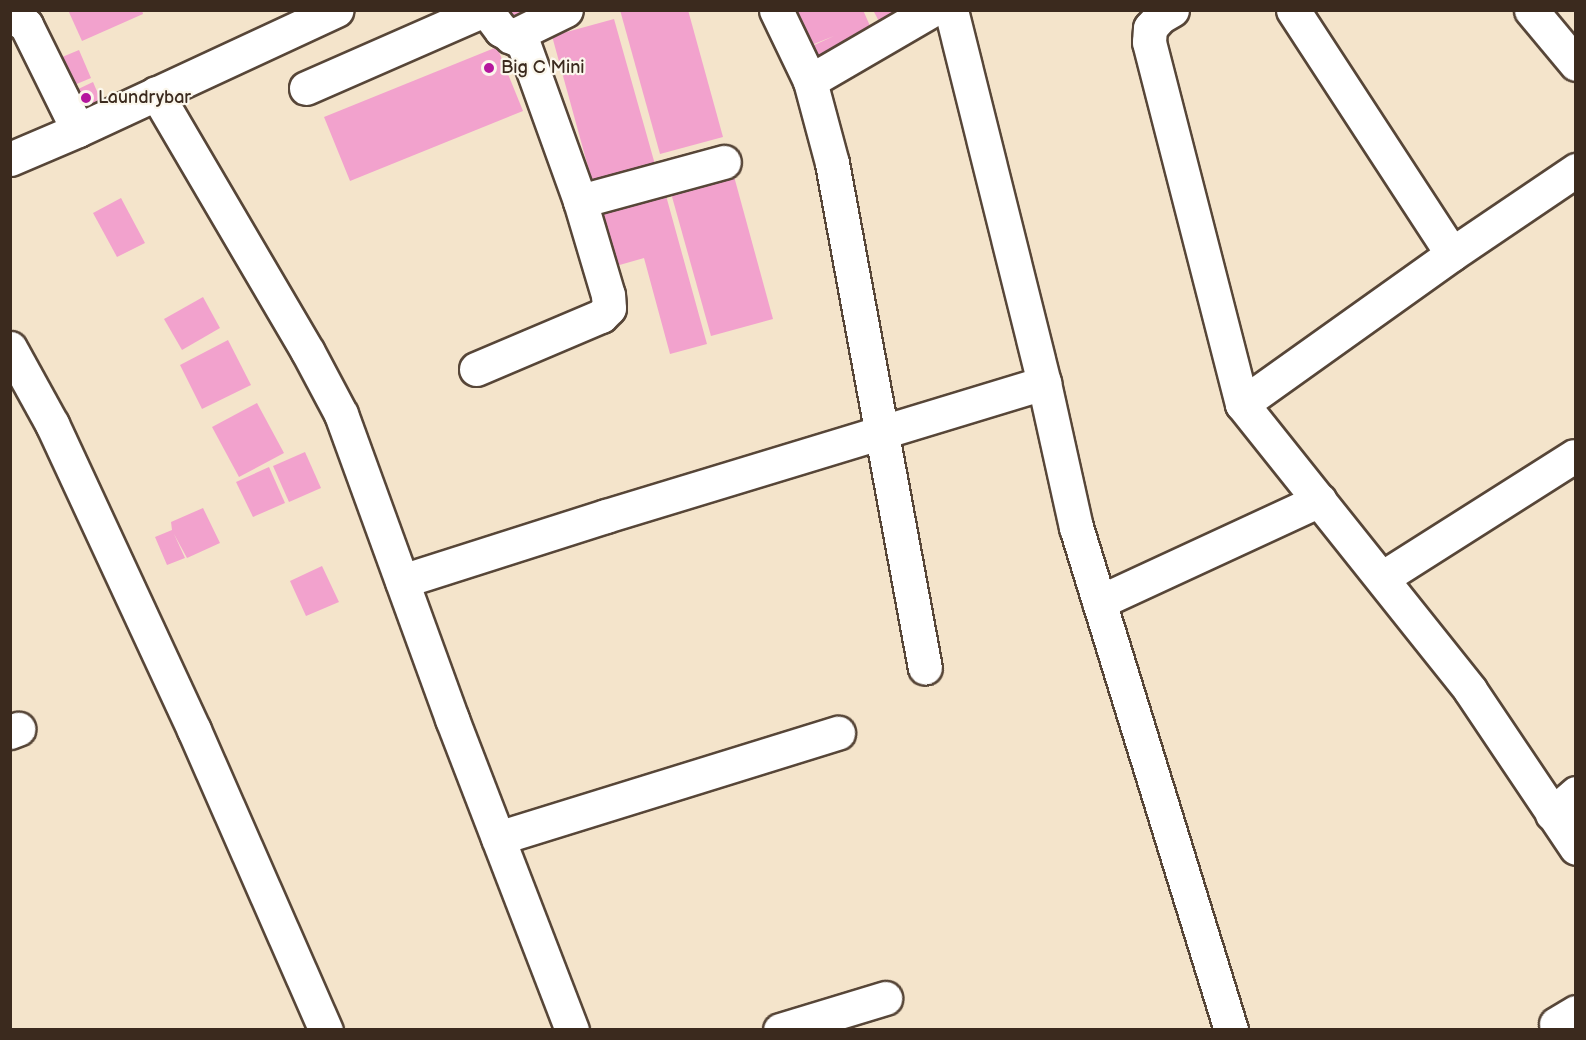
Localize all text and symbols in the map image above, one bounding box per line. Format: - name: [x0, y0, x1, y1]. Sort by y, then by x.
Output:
- place label: Big C Mini: [501, 57, 585, 79]
- marker: Big C Mini: [482, 61, 496, 75]
- place label: Laundrybar: [98, 87, 191, 109]
- marker: Laundrybar: [79, 91, 93, 105]

